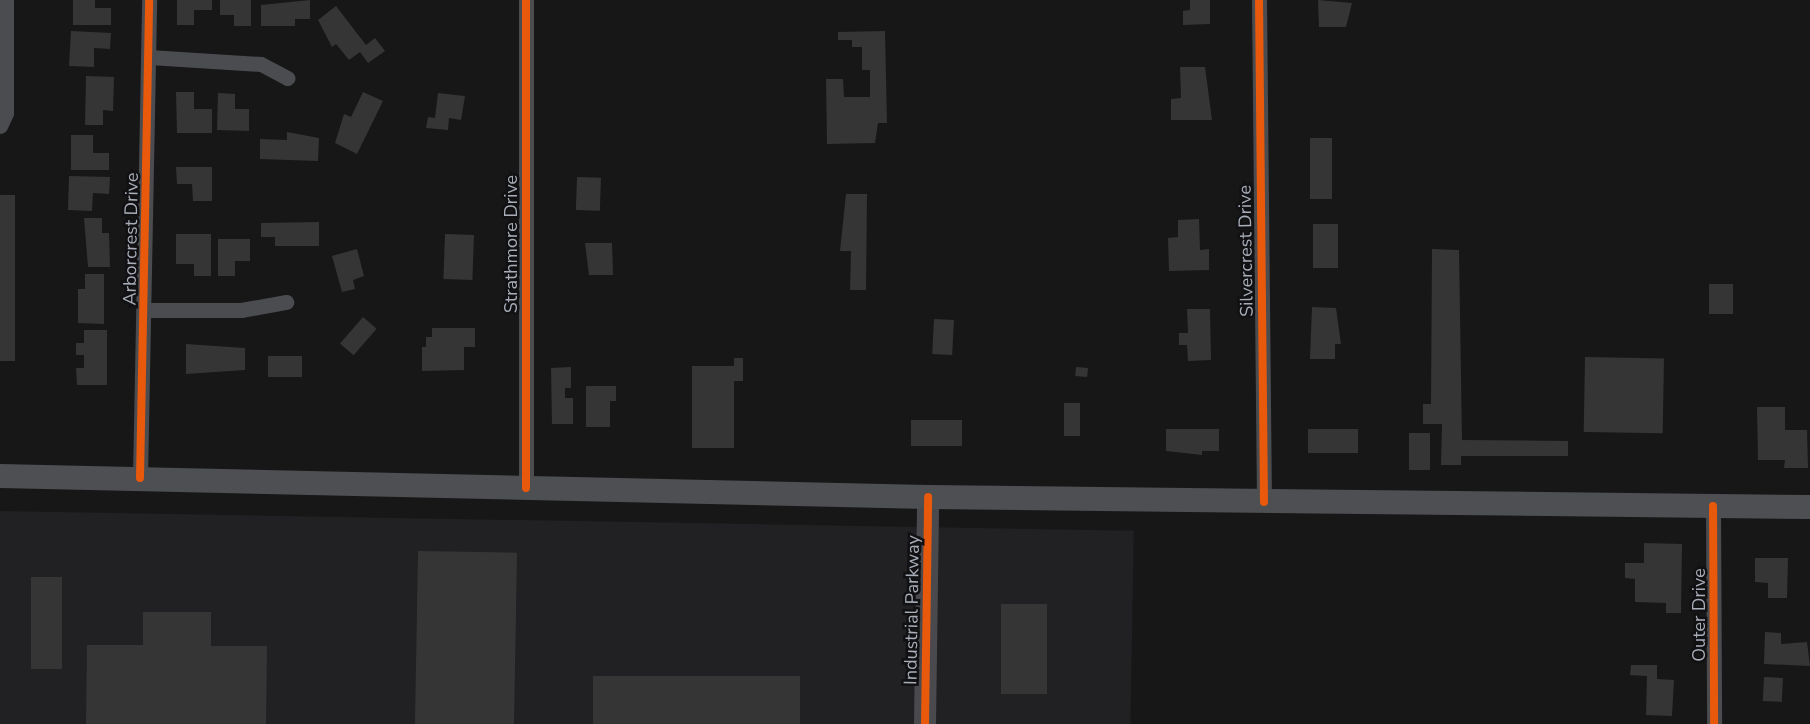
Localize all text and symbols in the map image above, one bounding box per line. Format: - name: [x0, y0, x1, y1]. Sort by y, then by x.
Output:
- street label: Arborcrest Drive: [119, 172, 143, 306]
- street label: Strathmore Drive: [500, 175, 522, 313]
- street label: Silvercrest Drive: [1234, 185, 1258, 317]
- street label: Industrial Parkway: [900, 535, 924, 685]
- street label: Outer Drive: [1688, 568, 1710, 662]

